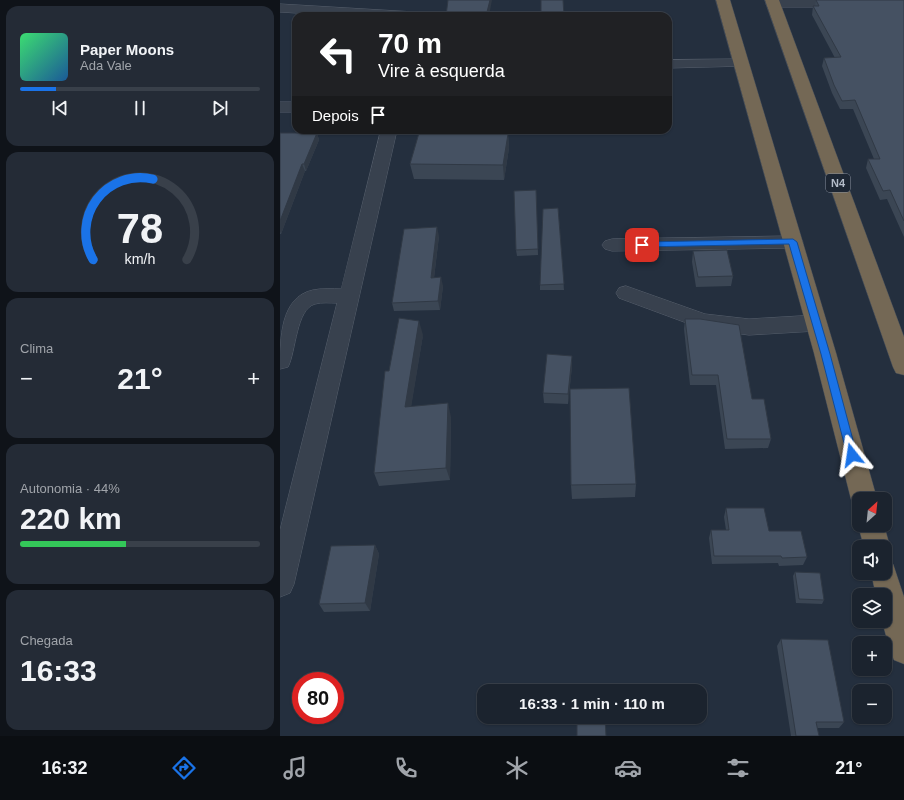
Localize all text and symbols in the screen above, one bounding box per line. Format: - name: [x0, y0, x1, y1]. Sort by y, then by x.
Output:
- icon: left: [312, 28, 364, 80]
- text: 70 m: [378, 28, 442, 59]
- text: Paper Moons: [80, 41, 174, 58]
- text: Ada Vale: [80, 58, 132, 73]
- text: Vire à esquerda: [378, 61, 505, 81]
- icon: previous: [49, 97, 71, 119]
- icon: pause: [129, 97, 151, 119]
- icon: next: [209, 97, 231, 119]
- icon: arrive: [367, 104, 389, 126]
- text: Depois: [312, 107, 359, 124]
- road number: N4: [826, 174, 850, 192]
- text: 78: [117, 205, 163, 252]
- pin: [625, 228, 659, 262]
- icon: arrive: [631, 234, 653, 256]
- text: km/h: [125, 251, 156, 267]
- text: Clima: [20, 341, 53, 356]
- text: 21°: [117, 362, 163, 395]
- text: −: [20, 366, 33, 391]
- text: +: [247, 366, 260, 391]
- position arrow: [831, 434, 873, 476]
- text: Autonomia · 44%: [20, 481, 120, 496]
- north arrow: [852, 492, 892, 532]
- map controls: [852, 492, 892, 724]
- text: 220 km: [20, 502, 122, 535]
- button: sound: [852, 540, 892, 580]
- button: layers: [852, 588, 892, 628]
- text: Chegada: [20, 633, 73, 648]
- button: +: [852, 636, 892, 676]
- text: 16:33: [20, 654, 97, 687]
- speed limit sign: 80: [292, 672, 344, 724]
- button: −: [852, 684, 892, 724]
- text: 16:33 · 1 min · 110 m: [519, 695, 665, 712]
- icon: directions: [170, 754, 198, 782]
- icon: music: [281, 754, 309, 782]
- icon: phone: [392, 754, 420, 782]
- icon: climate: [503, 754, 531, 782]
- icon: car: [614, 754, 642, 782]
- icon: filters: [724, 754, 752, 782]
- text: 16:32: [41, 758, 87, 778]
- text: 21°: [835, 758, 862, 778]

